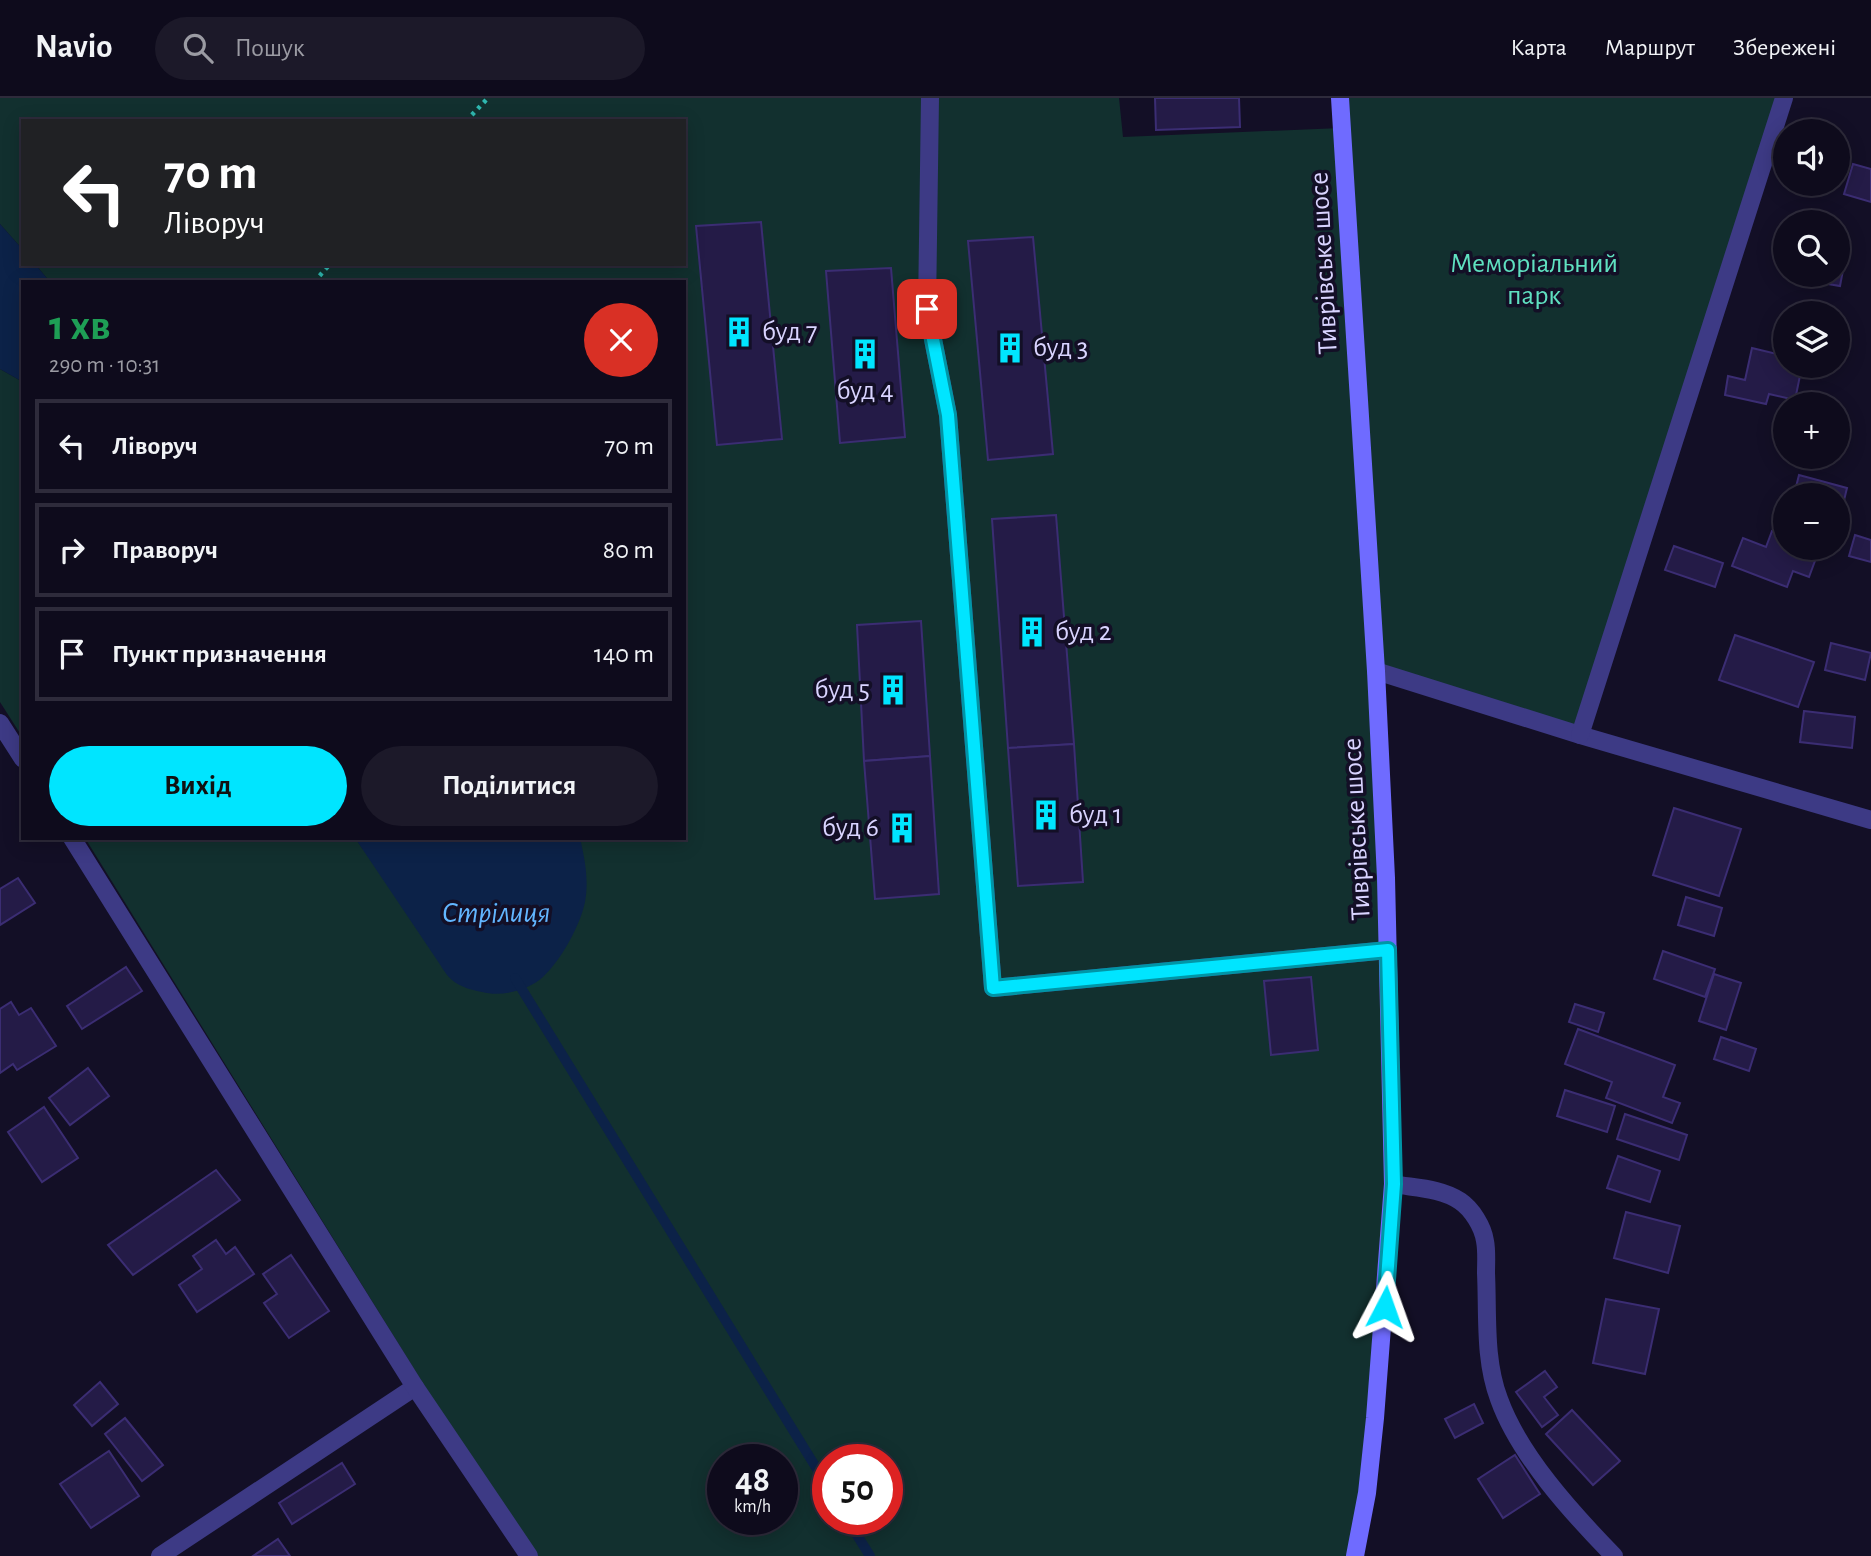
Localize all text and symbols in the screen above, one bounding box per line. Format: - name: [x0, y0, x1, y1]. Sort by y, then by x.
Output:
- search box: [155, 17, 645, 80]
- icon: search: [179, 29, 217, 67]
- text: Navio: [35, 31, 113, 64]
- text: Пошук: [235, 35, 305, 61]
- text: Карта: [1511, 36, 1567, 60]
- text: Маршрут: [1605, 36, 1695, 60]
- text: Збережені: [1733, 36, 1836, 60]
- map controls: [1773, 119, 1850, 560]
- button: sound: [1773, 119, 1850, 196]
- icon: left: [49, 147, 140, 238]
- text: 70 m: [164, 149, 258, 198]
- street label: Тиврівське шосе: [1305, 171, 1343, 355]
- text: Ліворуч: [164, 207, 265, 239]
- button: search: [1773, 210, 1850, 287]
- park label: Меморіальний парк: [1450, 250, 1618, 310]
- pin: [897, 279, 957, 339]
- icon: arrive: [908, 290, 946, 328]
- button: layers: [1773, 301, 1850, 378]
- button: close: [584, 303, 658, 377]
- text: 1 хв: [49, 305, 111, 347]
- building icon: буд 7: [722, 315, 756, 349]
- place label: буд 7: [762, 318, 817, 346]
- building icon: буд 3: [993, 331, 1027, 365]
- place label: буд 3: [1033, 334, 1088, 362]
- building icon: буд 4: [848, 337, 882, 371]
- text: 290 m · 10:31: [49, 354, 160, 377]
- place label: буд 4: [836, 377, 894, 405]
- button: +: [1773, 392, 1850, 469]
- icon: left: [53, 427, 91, 465]
- text: Ліворуч: [112, 433, 198, 459]
- text: 70 m: [604, 433, 654, 459]
- button: −: [1773, 483, 1850, 560]
- icon: right: [53, 531, 91, 569]
- text: Праворуч: [112, 537, 218, 563]
- text: 80 m: [603, 537, 654, 563]
- building icon: буд 2: [1015, 615, 1049, 649]
- place label: буд 2: [1055, 618, 1111, 646]
- icon: arrive: [53, 635, 91, 673]
- text: Пункт призначення: [112, 641, 327, 667]
- text: 140 m: [594, 641, 654, 667]
- building icon: буд 5: [876, 673, 910, 707]
- place label: буд 5: [815, 676, 870, 704]
- street label: Тиврівське шосе: [1338, 737, 1376, 921]
- button: Вихід: [49, 746, 347, 826]
- button: Поділитися: [361, 746, 658, 826]
- building icon: буд 1: [1029, 798, 1063, 832]
- place label: буд 1: [1069, 801, 1122, 829]
- building icon: буд 6: [885, 811, 919, 845]
- place label: буд 6: [822, 814, 879, 842]
- water label: Стрілиця: [442, 898, 550, 928]
- position arrow: [1348, 1270, 1422, 1344]
- speed limit sign: 50: [812, 1444, 903, 1535]
- text: 48: [735, 1463, 770, 1498]
- text: km/h: [734, 1498, 771, 1516]

